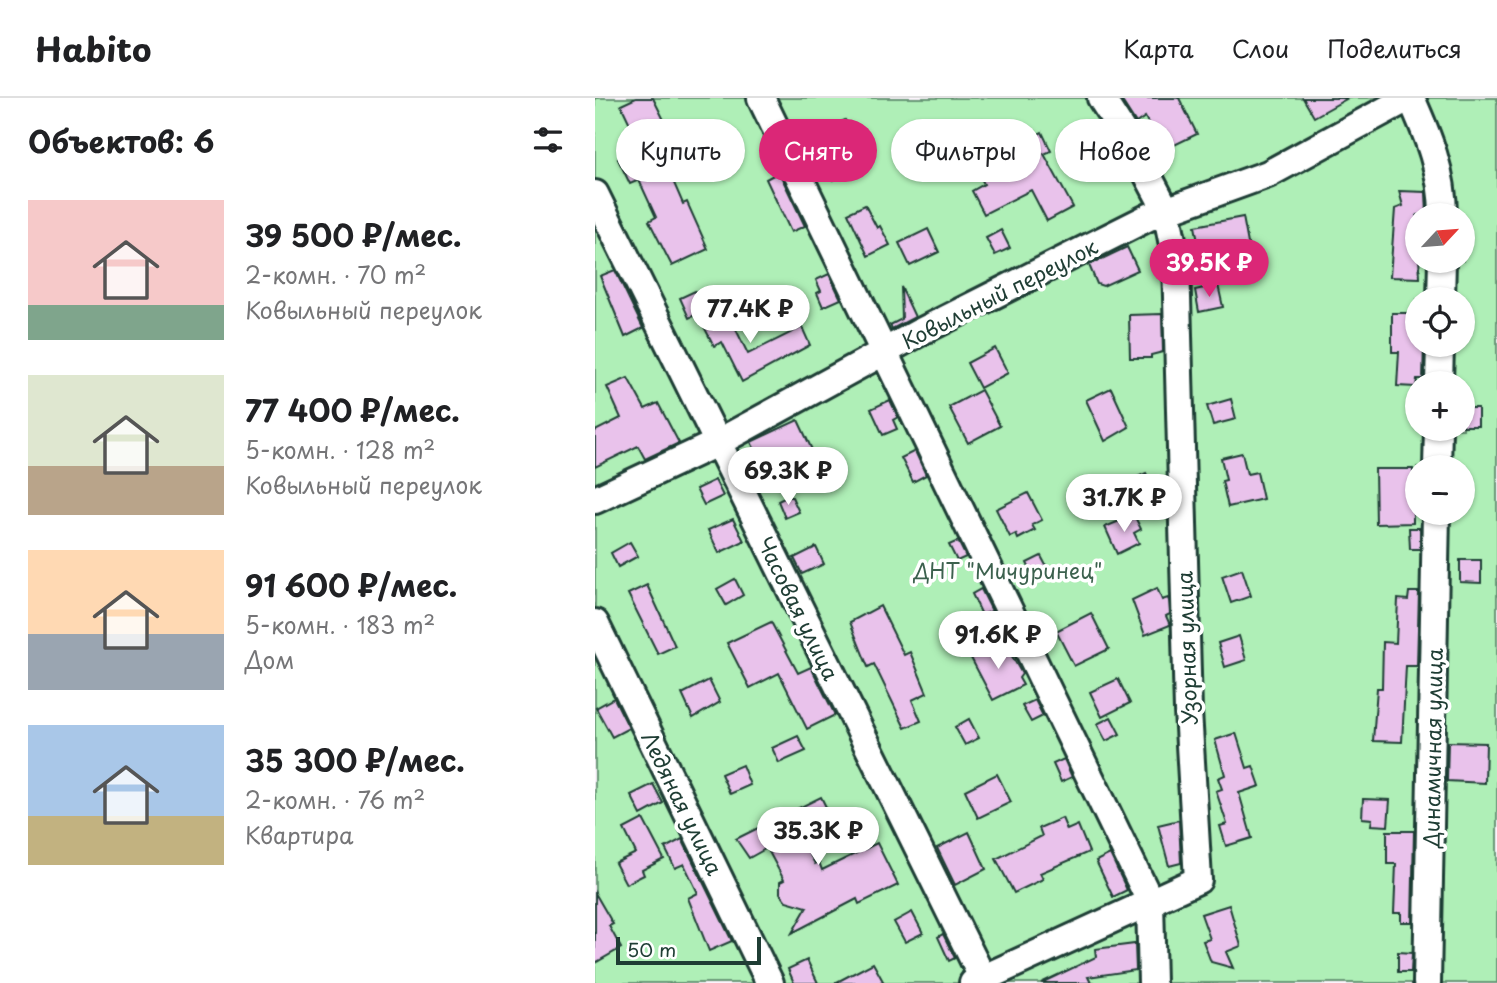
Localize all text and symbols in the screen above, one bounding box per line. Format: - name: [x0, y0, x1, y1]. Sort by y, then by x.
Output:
- text: Habito: [35, 23, 151, 73]
- text: Карта: [1123, 30, 1194, 66]
- text: Слои: [1232, 30, 1289, 66]
- text: Поделиться: [1327, 30, 1462, 66]
- text: Объектов: 6: [28, 118, 214, 163]
- chip: Купить: [616, 119, 745, 182]
- chip: Снять: [759, 119, 877, 182]
- chip: Фильтры: [891, 119, 1041, 182]
- chip: Новое: [1055, 119, 1175, 182]
- icon: filters: [529, 121, 567, 159]
- north arrow: [1405, 203, 1475, 273]
- map controls: [1405, 203, 1475, 525]
- text: 39 500 ₽/мес.: [245, 212, 462, 257]
- icon: home: [84, 228, 168, 312]
- street label: Ковыльный переулок: [895, 229, 1103, 356]
- pin: 39.5K ₽: [1144, 240, 1274, 299]
- text: 39.5K ₽: [1166, 244, 1252, 279]
- text: 2-комн. · 70 m²: [245, 257, 426, 292]
- pin: 77.4K ₽: [685, 286, 815, 345]
- button: locate: [1405, 287, 1475, 357]
- text: 77.4K ₽: [707, 290, 793, 325]
- text: Ковыльный переулок: [245, 292, 482, 327]
- button: +: [1405, 371, 1475, 441]
- text: 77 400 ₽/мес.: [245, 387, 460, 432]
- icon: home: [84, 403, 168, 487]
- text: 5-комн. · 128 m²: [245, 432, 435, 467]
- pin: 69.3K ₽: [723, 448, 853, 507]
- text: 69.3K ₽: [744, 452, 832, 487]
- button: −: [1405, 455, 1475, 525]
- text: Ковыльный переулок: [245, 467, 482, 502]
- pin: 31.7K ₽: [1059, 474, 1189, 534]
- text: 31.7K ₽: [1082, 479, 1166, 514]
- street label: Часовая улица: [750, 531, 848, 686]
- park label: ДНТ "Мичуринец": [913, 554, 1102, 586]
- text: 91 600 ₽/мес.: [245, 562, 457, 607]
- street label: Узорная улица: [1167, 570, 1205, 725]
- icon: home: [84, 578, 168, 662]
- text: 5-комн. · 183 m²: [245, 607, 435, 642]
- pin: 91.6K ₽: [933, 612, 1063, 671]
- text: 91.6K ₽: [955, 616, 1041, 651]
- text: Дом: [245, 642, 294, 677]
- street label: Динамичная улица: [1414, 647, 1450, 849]
- street label: Ледяная улица: [634, 726, 732, 881]
- text: 35 300 ₽/мес.: [245, 737, 465, 782]
- icon: home: [84, 753, 168, 837]
- text: 2-комн. · 76 m²: [245, 782, 425, 817]
- pin: 35.3K ₽: [753, 808, 883, 867]
- text: 35.3K ₽: [773, 812, 863, 847]
- text: Квартира: [245, 817, 353, 852]
- scale bar: [616, 934, 761, 966]
- text: 50 m: [627, 935, 676, 963]

